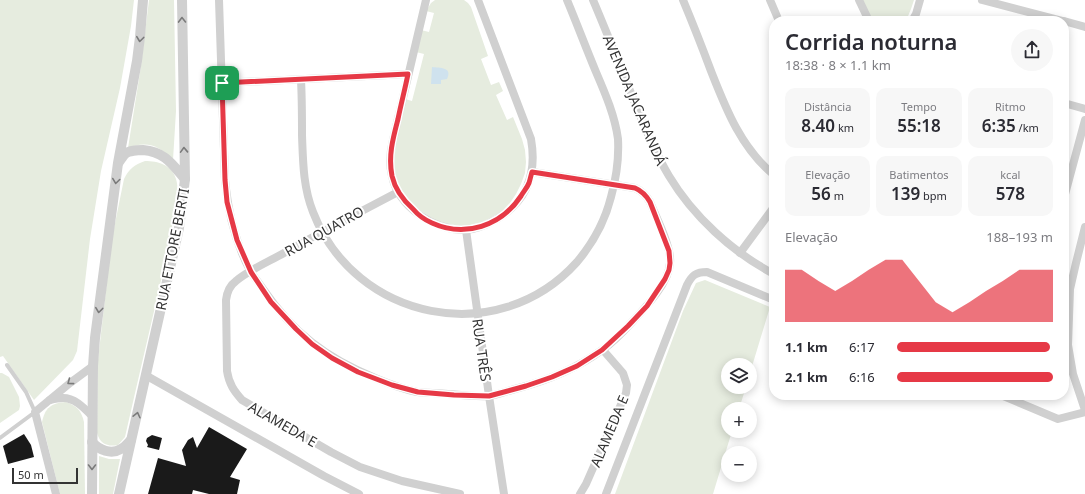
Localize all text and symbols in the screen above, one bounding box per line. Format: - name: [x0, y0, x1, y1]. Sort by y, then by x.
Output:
- one-way arrow: [178, 17, 186, 23]
- text: Corrida noturna: [785, 26, 957, 56]
- button: share: [1011, 29, 1053, 71]
- street label: AVENIDA JACARANDÁ: [599, 32, 671, 168]
- one-way arrow: [135, 36, 144, 42]
- text: 18:38 · 8 × 1.1 km: [785, 56, 891, 74]
- pin: [205, 66, 239, 100]
- icon: arrive: [211, 72, 233, 94]
- text: Distância: [804, 99, 851, 114]
- text: Tempo: [901, 99, 937, 114]
- text: Ritmo: [995, 99, 1026, 114]
- text: 8.40: [801, 114, 835, 137]
- text: 55:18: [897, 114, 941, 137]
- text: 6:35: [982, 114, 1016, 137]
- text: km: [835, 120, 854, 135]
- text: /km: [1016, 120, 1039, 135]
- one-way arrow: [180, 147, 189, 153]
- text: Elevação: [805, 167, 850, 182]
- text: Batimentos: [889, 167, 949, 182]
- text: kcal: [1000, 167, 1020, 182]
- one-way arrow: [111, 178, 120, 184]
- text: 56: [811, 182, 831, 205]
- text: 139: [891, 182, 920, 205]
- text: 578: [996, 182, 1025, 205]
- street label: RUA ETTORE BERTI: [151, 186, 193, 312]
- text: m: [831, 188, 844, 203]
- text: bpm: [920, 188, 947, 203]
- street label: RUA QUATRO: [281, 201, 367, 261]
- text: Elevação: [785, 228, 838, 246]
- text: 188–193 m: [986, 228, 1053, 246]
- one-way arrow: [95, 307, 104, 313]
- street label: RUA TRÊS: [468, 317, 496, 383]
- text: 1.1 km: [785, 338, 828, 356]
- text: 6:17: [849, 338, 875, 356]
- map controls: [721, 358, 757, 482]
- button: layers: [721, 358, 757, 394]
- text: 2.1 km: [785, 368, 828, 386]
- text: 6:16: [849, 368, 875, 386]
- one-way arrow: [68, 378, 75, 385]
- street label: ALAMEDA E: [585, 392, 633, 470]
- street label: ALAMEDA E: [245, 397, 321, 451]
- button: +: [721, 402, 757, 438]
- one-way arrow: [133, 412, 141, 418]
- button: −: [721, 446, 757, 482]
- one-way arrow: [88, 464, 96, 470]
- scale bar: [12, 466, 78, 485]
- text: 50 m: [18, 467, 44, 482]

